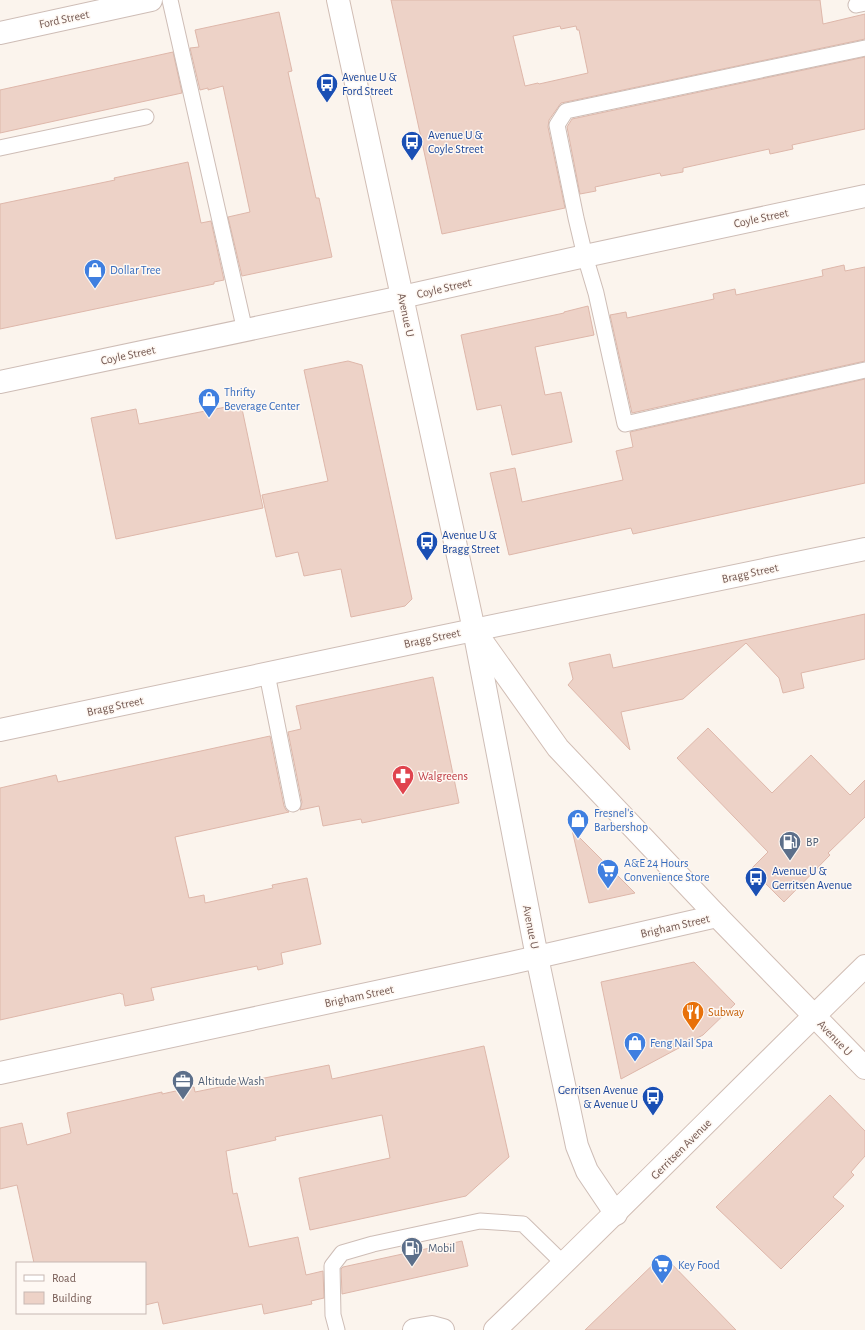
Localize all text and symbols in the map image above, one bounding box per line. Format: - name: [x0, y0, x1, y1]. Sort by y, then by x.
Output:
- street label: Ford Street: [38, 8, 90, 30]
- bus stop icon: Avenue U & Ford Street: [314, 71, 340, 104]
- place label: Avenue U & Ford Street: [342, 71, 397, 97]
- bus stop icon: Avenue U & Coyle Street: [399, 129, 425, 162]
- place label: Avenue U & Coyle Street: [428, 129, 484, 156]
- street label: Coyle Street: [733, 206, 790, 231]
- shop icon: Dollar Tree: [82, 257, 108, 290]
- place label: Dollar Tree: [110, 264, 161, 276]
- street label: Coyle Street: [416, 276, 473, 301]
- street label: Avenue U: [396, 292, 416, 338]
- street label: Coyle Street: [100, 343, 157, 368]
- shop icon: Thrifty Beverage Center: [196, 386, 222, 419]
- place label: Thrifty Beverage Center: [224, 386, 300, 412]
- bus stop icon: Avenue U & Bragg Street: [414, 529, 440, 562]
- place label: Avenue U & Bragg Street: [442, 529, 500, 555]
- street label: Bragg Street: [721, 561, 780, 585]
- street label: Bragg Street: [403, 626, 462, 650]
- street label: Bragg Street: [86, 694, 145, 718]
- pharmacy icon: Walgreens: [390, 763, 416, 796]
- place label: Walgreens: [418, 770, 468, 782]
- shop icon: Fresnel's Barbershop: [565, 807, 591, 840]
- place label: Fresnel's Barbershop: [594, 807, 648, 833]
- fuel station icon: BP: [777, 829, 803, 862]
- place label: BP: [806, 836, 819, 848]
- supermarket icon: A&E 24 Hours Convenience Store: [595, 857, 621, 890]
- place label: A&E 24 Hours Convenience Store: [624, 857, 710, 883]
- bus stop icon: Avenue U & Gerritsen Avenue: [743, 865, 769, 898]
- place label: Avenue U & Gerritsen Avenue: [772, 865, 852, 891]
- street label: Avenue U: [521, 904, 541, 950]
- street label: Brigham Street: [639, 912, 711, 940]
- street label: Brigham Street: [323, 983, 395, 1009]
- restaurant icon: Subway: [680, 999, 706, 1032]
- place label: Subway: [708, 1006, 744, 1019]
- street label: Avenue U: [815, 1018, 855, 1058]
- shop icon: Feng Nail Spa: [622, 1030, 648, 1063]
- place label: Feng Nail Spa: [650, 1037, 713, 1049]
- office icon: Altitude Wash: [170, 1068, 196, 1101]
- place label: Altitude Wash: [198, 1075, 265, 1087]
- place label: Gerritsen Avenue & Avenue U: [558, 1084, 638, 1110]
- bus stop icon: Gerritsen Avenue & Avenue U: [640, 1084, 666, 1117]
- street label: Gerritsen Avenue: [648, 1116, 714, 1182]
- fuel station icon: Mobil: [399, 1235, 425, 1268]
- place label: Mobil: [428, 1242, 455, 1254]
- supermarket icon: Key Food: [649, 1252, 675, 1285]
- place label: Key Food: [678, 1259, 720, 1272]
- legend: [16, 1262, 146, 1314]
- text: Road: [52, 1272, 76, 1284]
- text: Building: [52, 1292, 92, 1304]

